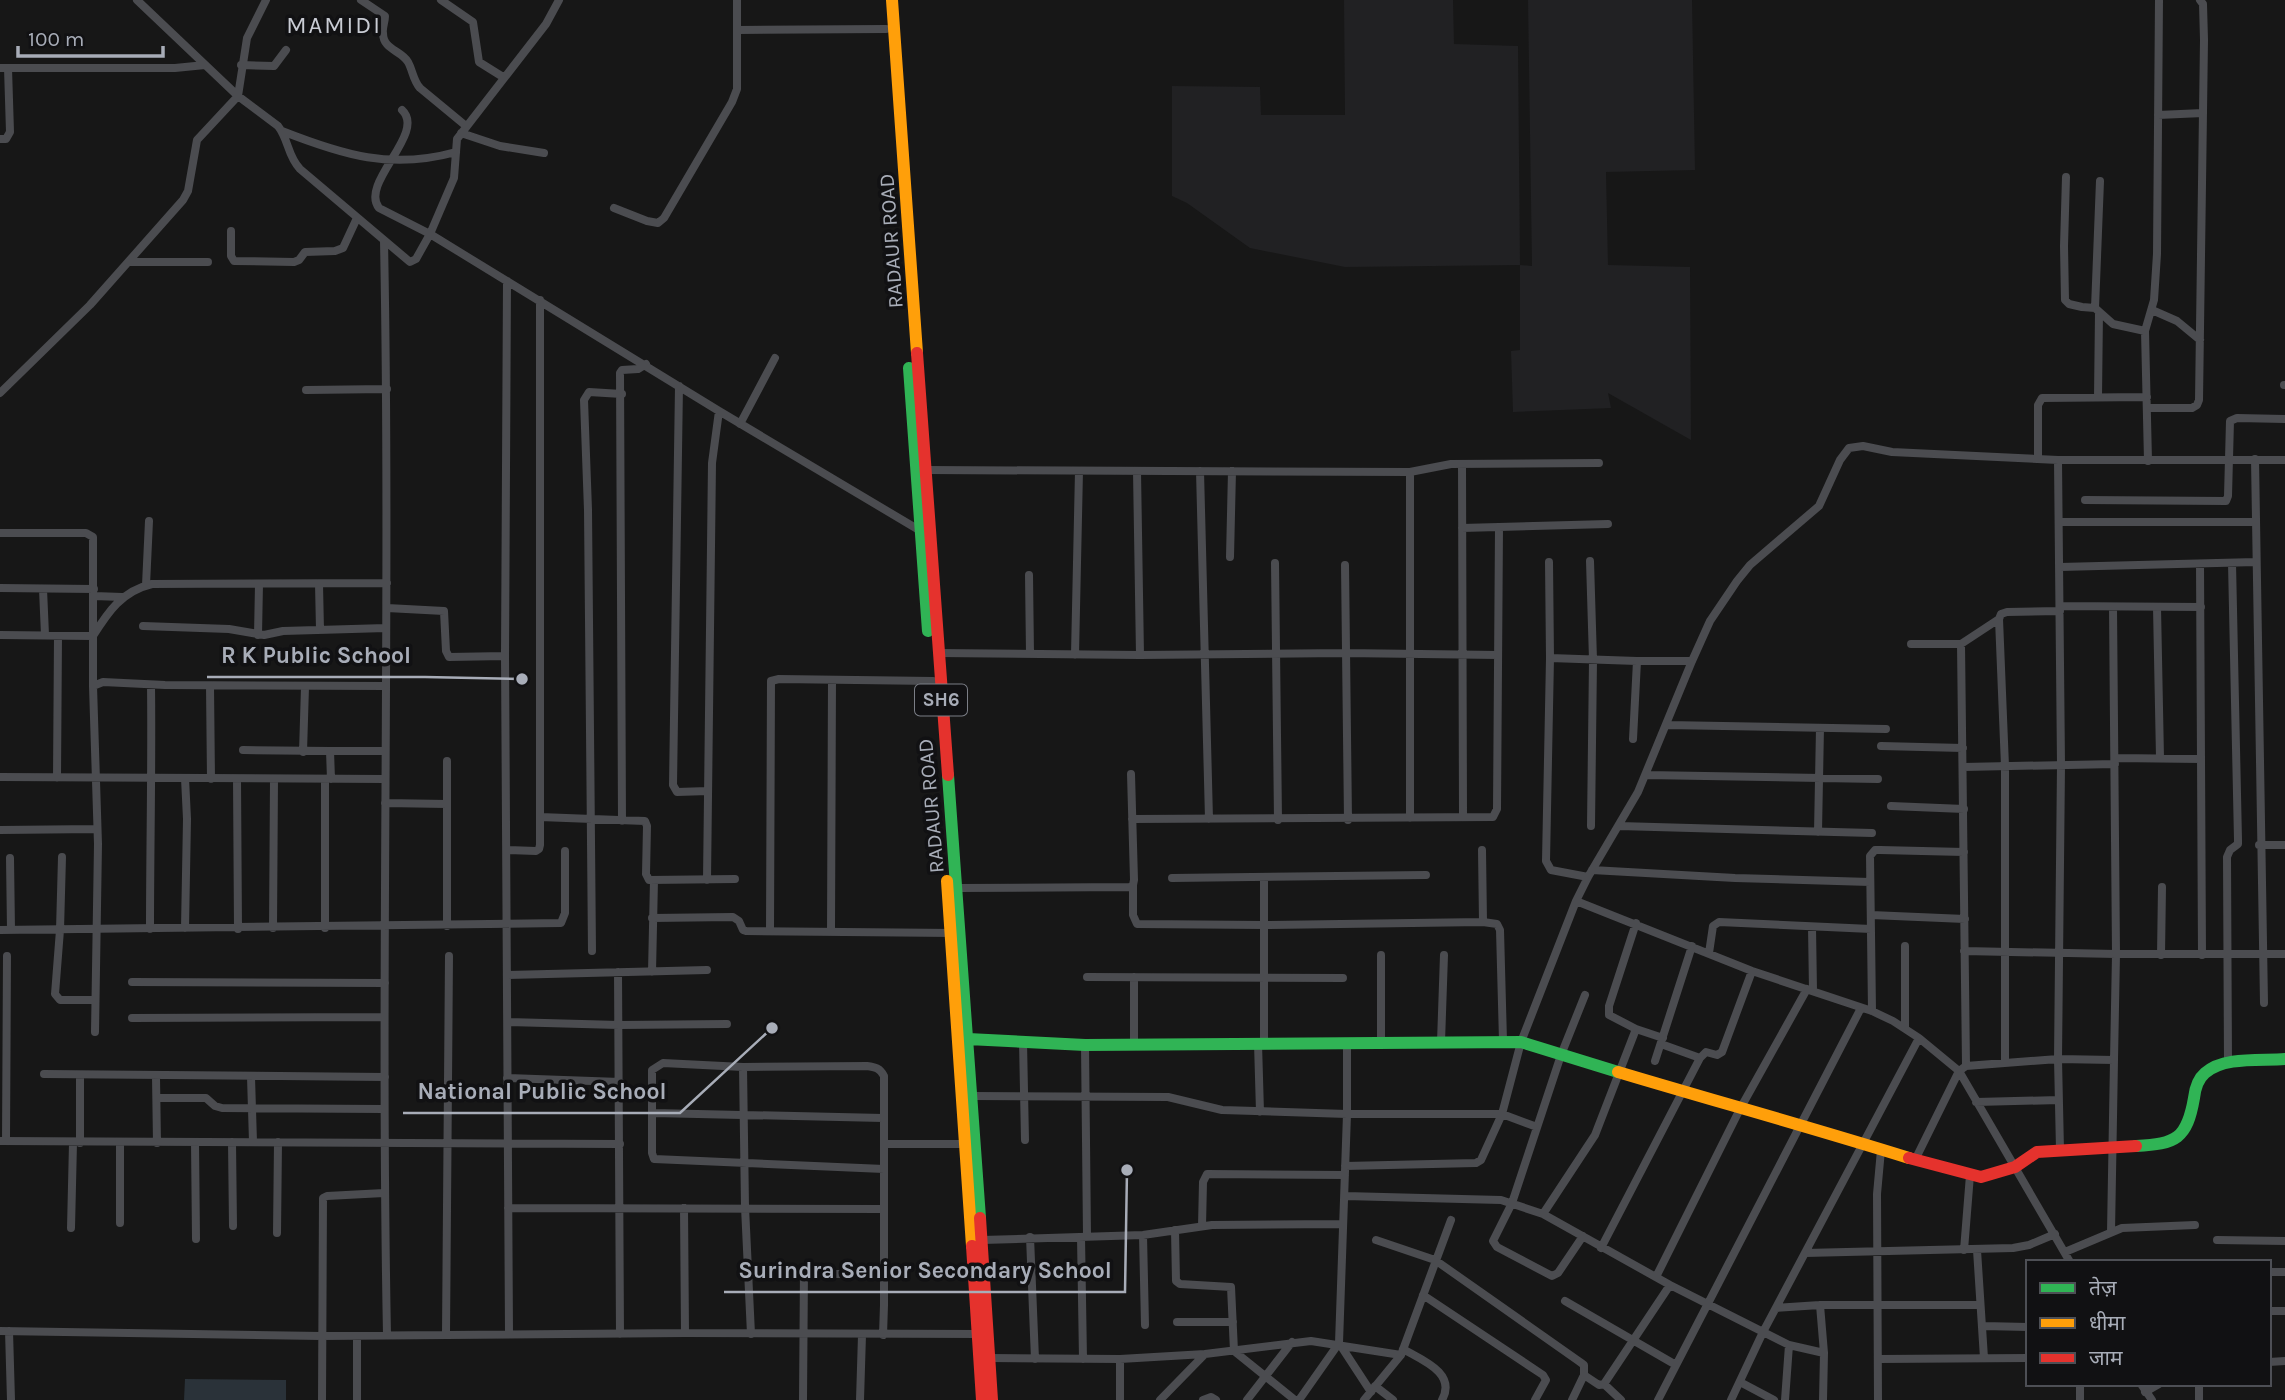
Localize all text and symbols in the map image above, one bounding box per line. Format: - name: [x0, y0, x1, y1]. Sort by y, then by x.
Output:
- district label: MAMIDI: [286, 11, 382, 39]
- scale bar: [18, 14, 163, 58]
- text: 100 m: [28, 27, 85, 51]
- street label: RADAUR ROAD: [874, 173, 908, 309]
- callout: R K Public School: [207, 633, 425, 677]
- text: R K Public School: [221, 642, 411, 669]
- road number: SH6: [915, 684, 967, 716]
- street label: RADAUR ROAD: [913, 738, 949, 874]
- callout: National Public School: [403, 1069, 680, 1113]
- text: National Public School: [418, 1078, 666, 1105]
- callout: Surindra Senior Secondary School: [724, 1248, 1125, 1292]
- text: Surindra Senior Secondary School: [738, 1257, 1112, 1284]
- legend: [2026, 1260, 2271, 1386]
- text: तेज़: [2089, 1276, 2117, 1300]
- text: धीमा: [2089, 1311, 2126, 1335]
- text: जाम: [2089, 1346, 2123, 1370]

